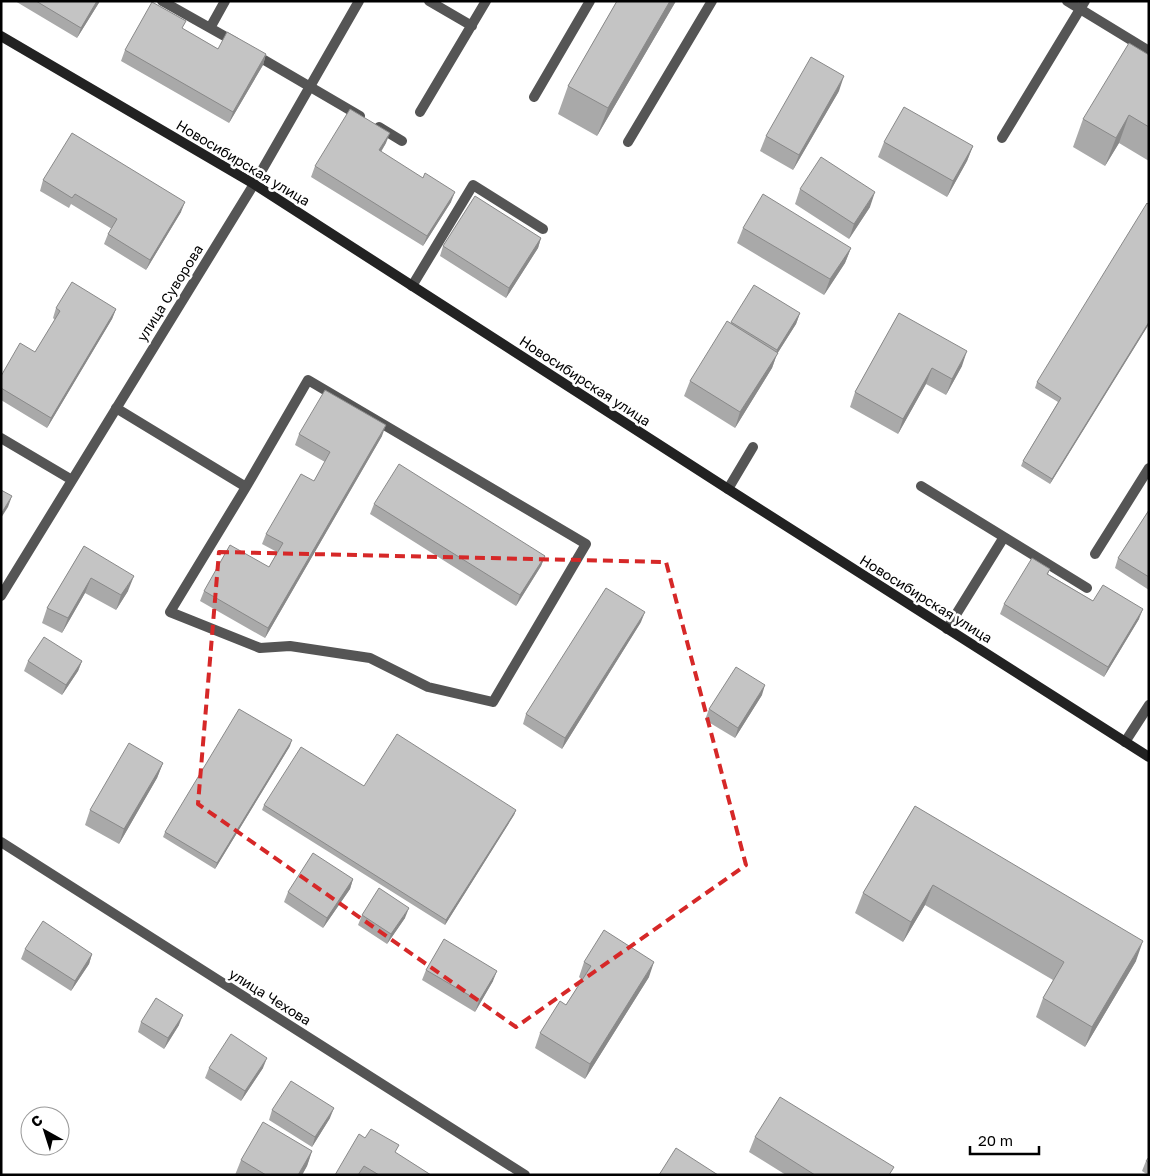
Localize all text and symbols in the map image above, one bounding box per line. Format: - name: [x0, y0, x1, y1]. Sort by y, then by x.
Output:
- street label: Новосибирская улица: [173, 116, 313, 209]
- street label: улица Суворова: [133, 241, 206, 344]
- street label: Новосибирская улица: [517, 332, 654, 429]
- street label: Новосибирская улица: [857, 551, 996, 646]
- street label: улица Чехова: [226, 965, 314, 1029]
- north arrow: [20, 1106, 70, 1156]
- text: С: [27, 1111, 46, 1130]
- scale bar: [970, 1124, 1039, 1156]
- text: 20 m: [978, 1131, 1013, 1149]

